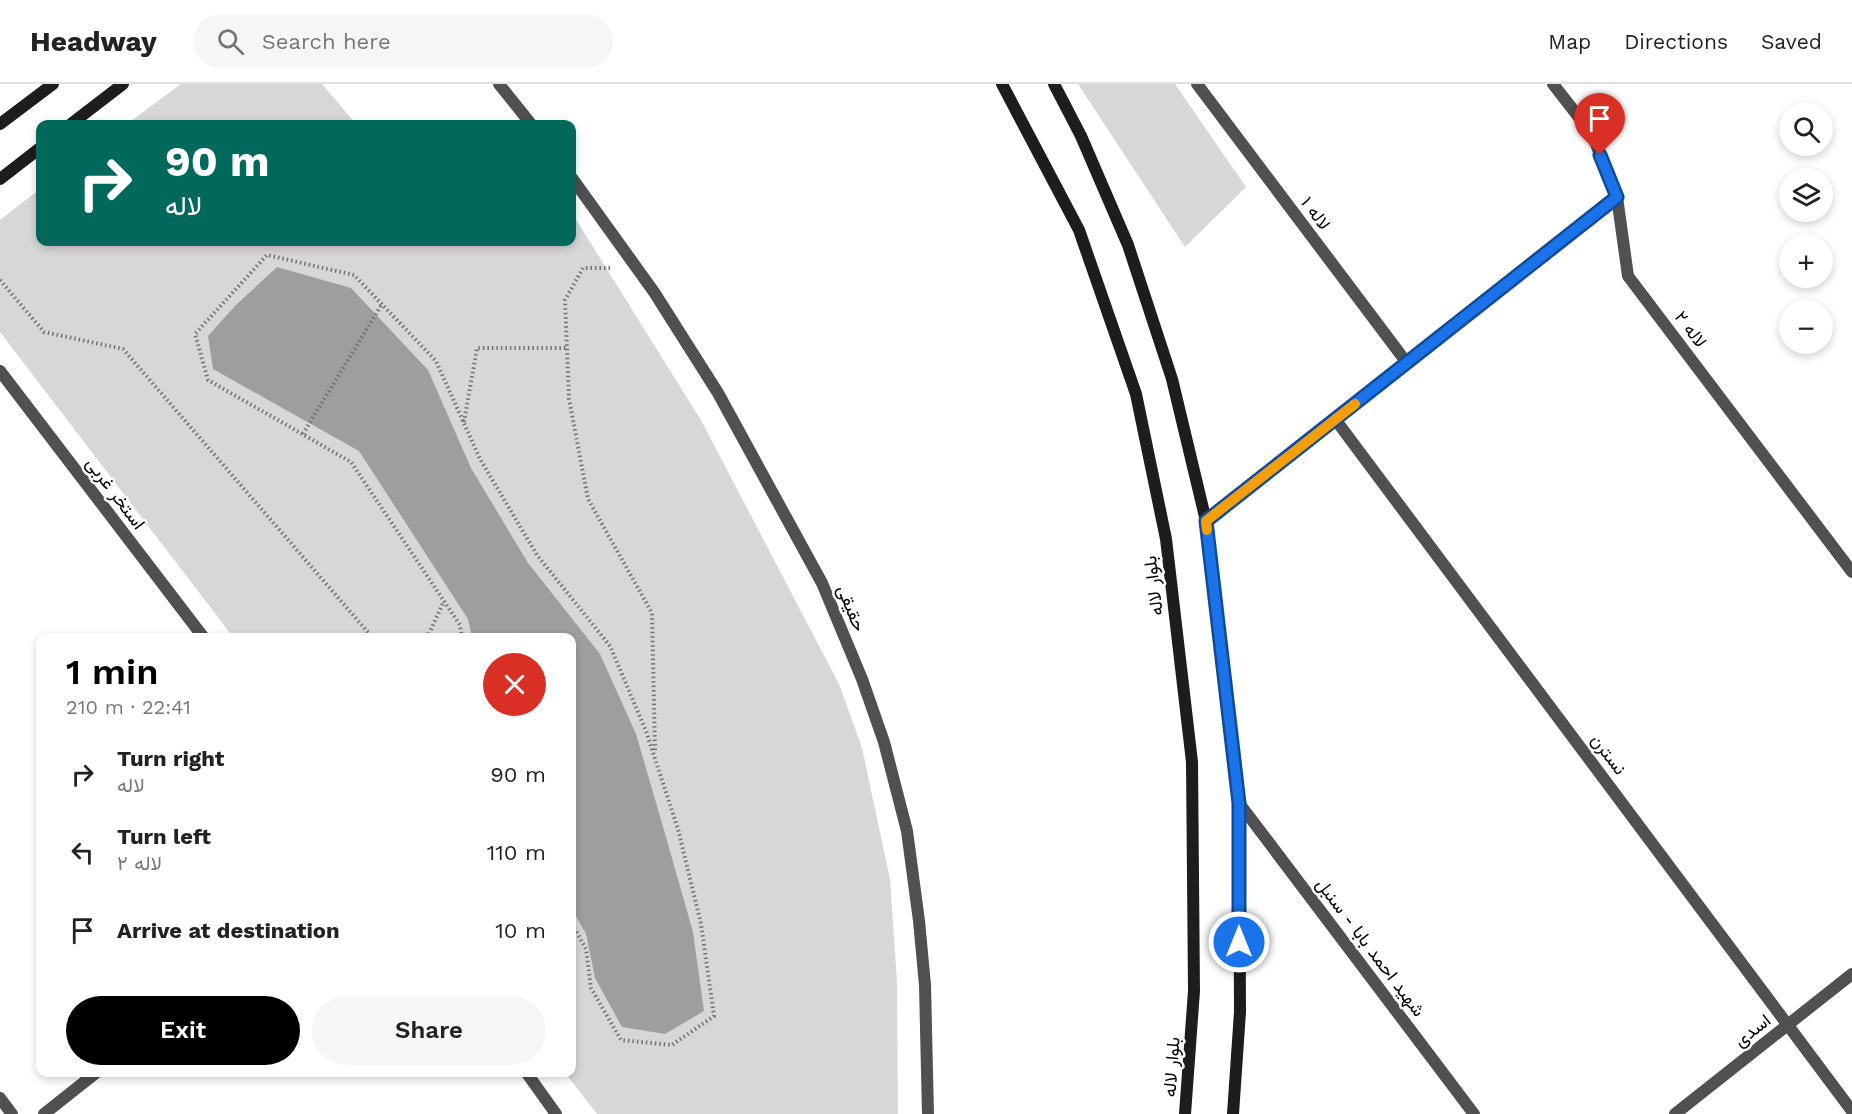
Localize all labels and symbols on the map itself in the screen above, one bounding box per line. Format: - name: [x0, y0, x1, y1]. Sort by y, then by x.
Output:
- pin: [1574, 93, 1625, 155]
- street label: لاله ۱: [1297, 192, 1335, 234]
- street label: لاله ۲: [1670, 307, 1712, 351]
- street label: استخر غربی: [81, 453, 150, 534]
- street label: بلوار لاله: [1139, 555, 1168, 617]
- street label: حقیقی: [832, 582, 871, 635]
- street label: نسترن: [1586, 730, 1631, 779]
- street label: شهید احمد بابا - سنبل: [1311, 874, 1430, 1021]
- position arrow: [1207, 910, 1271, 974]
- street label: اسدی: [1730, 1009, 1775, 1052]
- street label: بلوار لاله: [1158, 1036, 1185, 1098]

